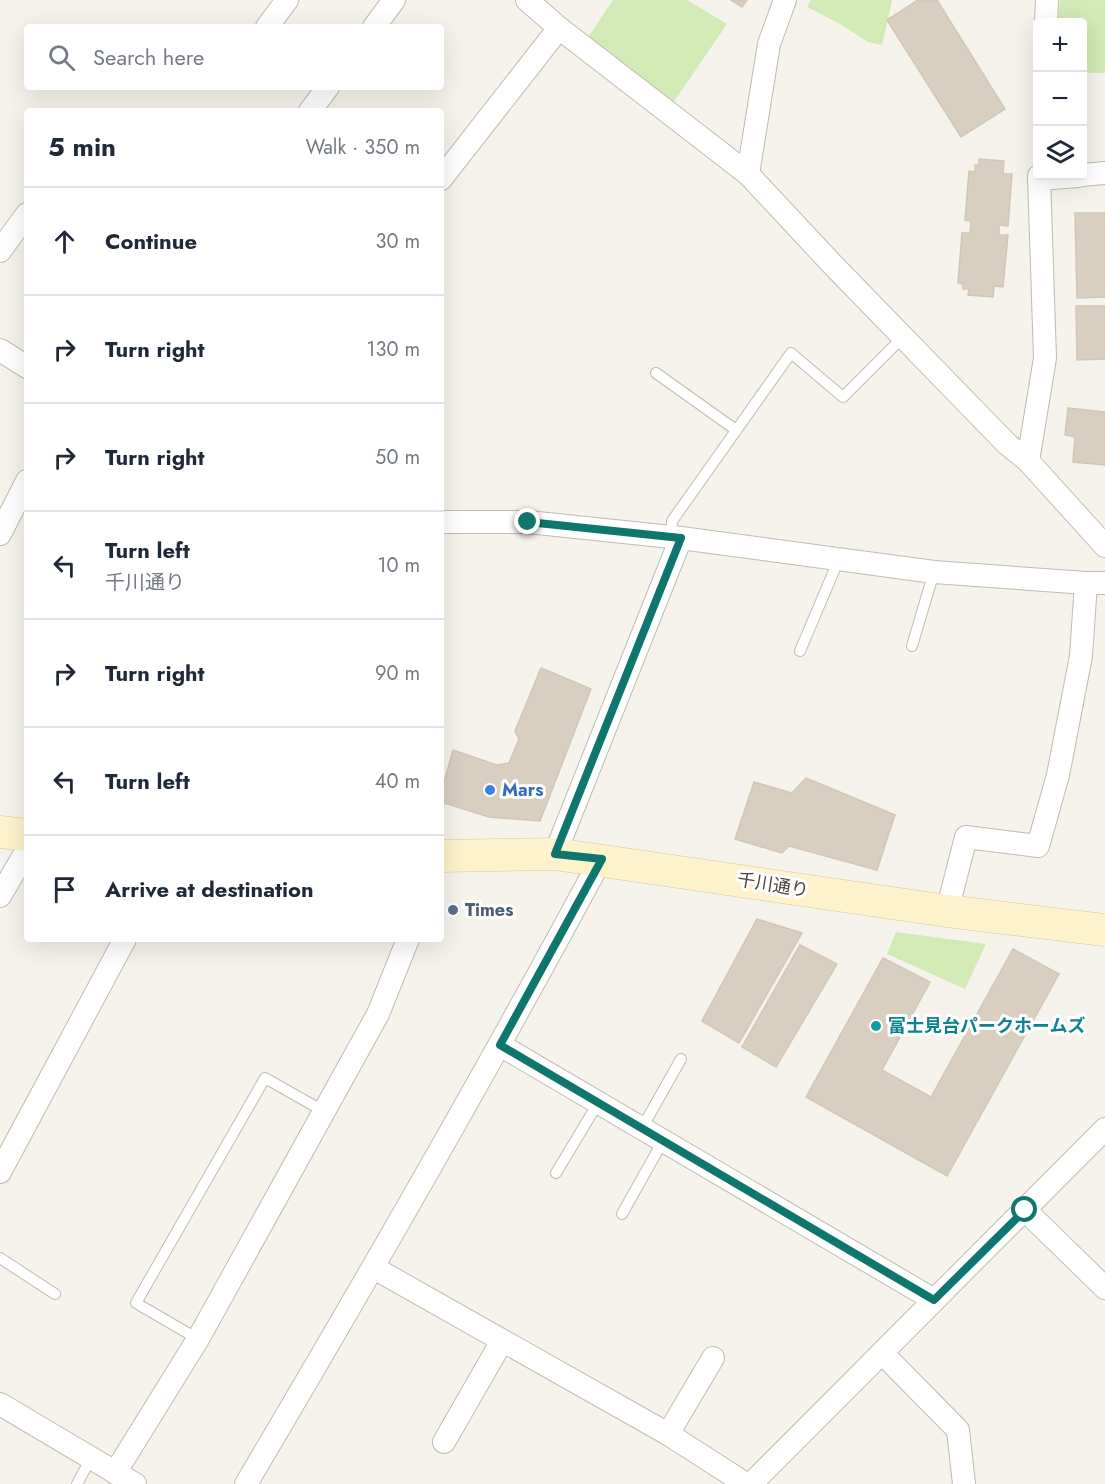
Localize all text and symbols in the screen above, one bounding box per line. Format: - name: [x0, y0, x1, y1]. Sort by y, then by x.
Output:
- map controls: [1033, 18, 1087, 180]
- button: +: [1033, 18, 1087, 72]
- search box: [24, 24, 444, 90]
- icon: search: [45, 41, 78, 74]
- text: Search here: [93, 41, 204, 73]
- button: −: [1033, 72, 1087, 126]
- button: layers: [1033, 126, 1087, 180]
- text: 5 min: [48, 128, 116, 166]
- text: Walk · 350 m: [305, 133, 420, 162]
- icon: ahead: [48, 225, 81, 258]
- text: Continue: [105, 225, 197, 257]
- text: 30 m: [375, 227, 420, 256]
- icon: right: [48, 333, 81, 366]
- text: Turn right: [105, 333, 205, 365]
- text: 130 m: [366, 335, 420, 364]
- icon: right: [48, 441, 81, 474]
- text: Turn right: [105, 441, 205, 473]
- text: 50 m: [375, 443, 420, 472]
- route end: [514, 508, 540, 534]
- text: Turn left: [105, 534, 190, 566]
- icon: left: [48, 549, 81, 582]
- text: 10 m: [377, 551, 420, 580]
- text: 千川通り: [105, 568, 185, 597]
- icon: right: [48, 657, 81, 690]
- text: Turn right: [105, 657, 205, 689]
- text: 90 m: [375, 659, 420, 688]
- icon: left: [48, 765, 81, 798]
- text: Turn left: [105, 765, 190, 797]
- text: 40 m: [375, 767, 420, 796]
- place label: Mars: [502, 777, 543, 803]
- marker: Mars: [483, 783, 497, 797]
- street label: 千川通り: [735, 867, 811, 903]
- icon: arrive: [48, 873, 81, 906]
- text: Arrive at destination: [105, 873, 314, 905]
- place label: Times: [465, 897, 513, 923]
- marker: Times: [446, 903, 460, 917]
- place label: 富士見台パークホームズ: [888, 1013, 1085, 1039]
- marker: 富士見台パークホームズ: [869, 1019, 883, 1033]
- route start: [1011, 1196, 1037, 1222]

